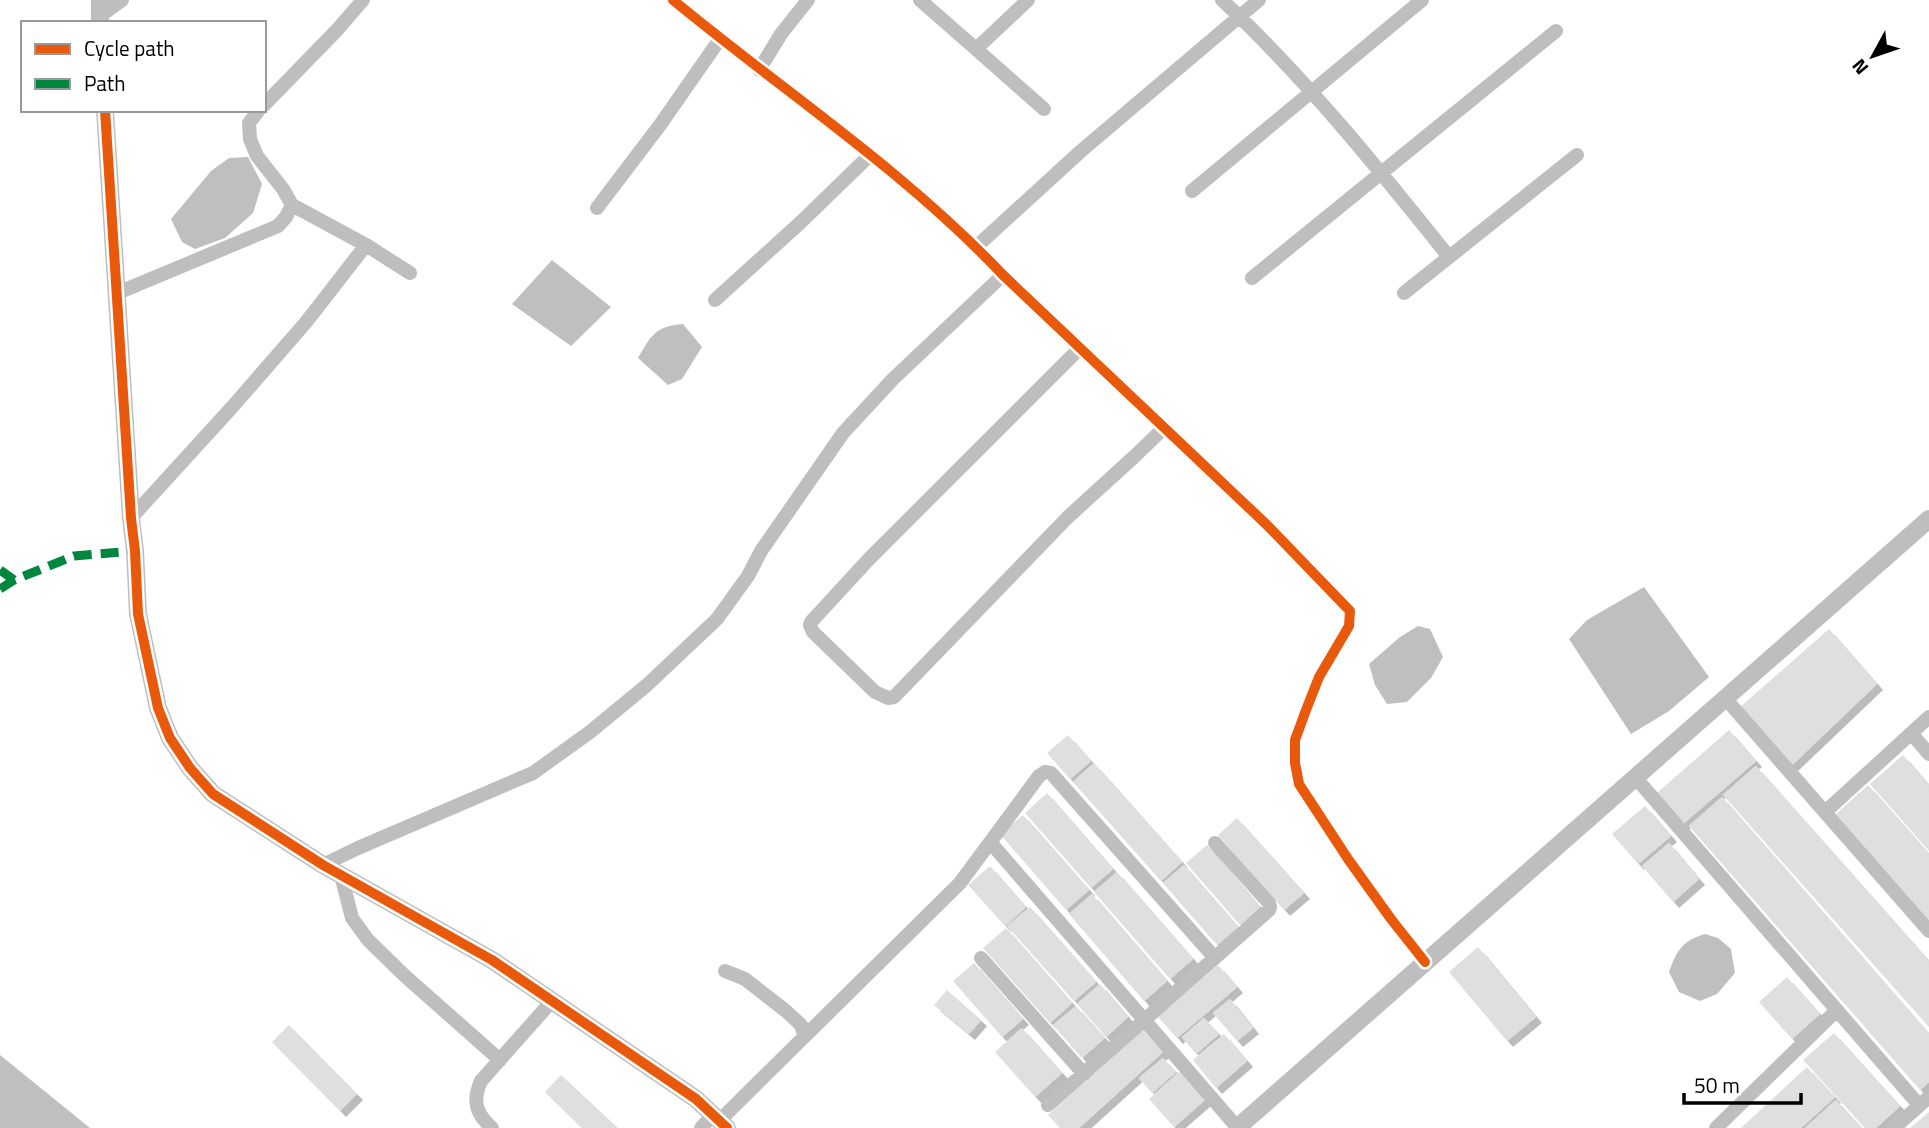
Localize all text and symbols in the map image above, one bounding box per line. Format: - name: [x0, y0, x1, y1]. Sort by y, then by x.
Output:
- legend: [21, 21, 266, 112]
- north arrow: [1838, 21, 1908, 91]
- text: Cycle path: [84, 32, 175, 64]
- text: N: [1844, 53, 1875, 82]
- text: Path: [84, 67, 126, 99]
- scale bar: [1684, 1062, 1801, 1106]
- text: 50 m: [1694, 1069, 1740, 1101]

